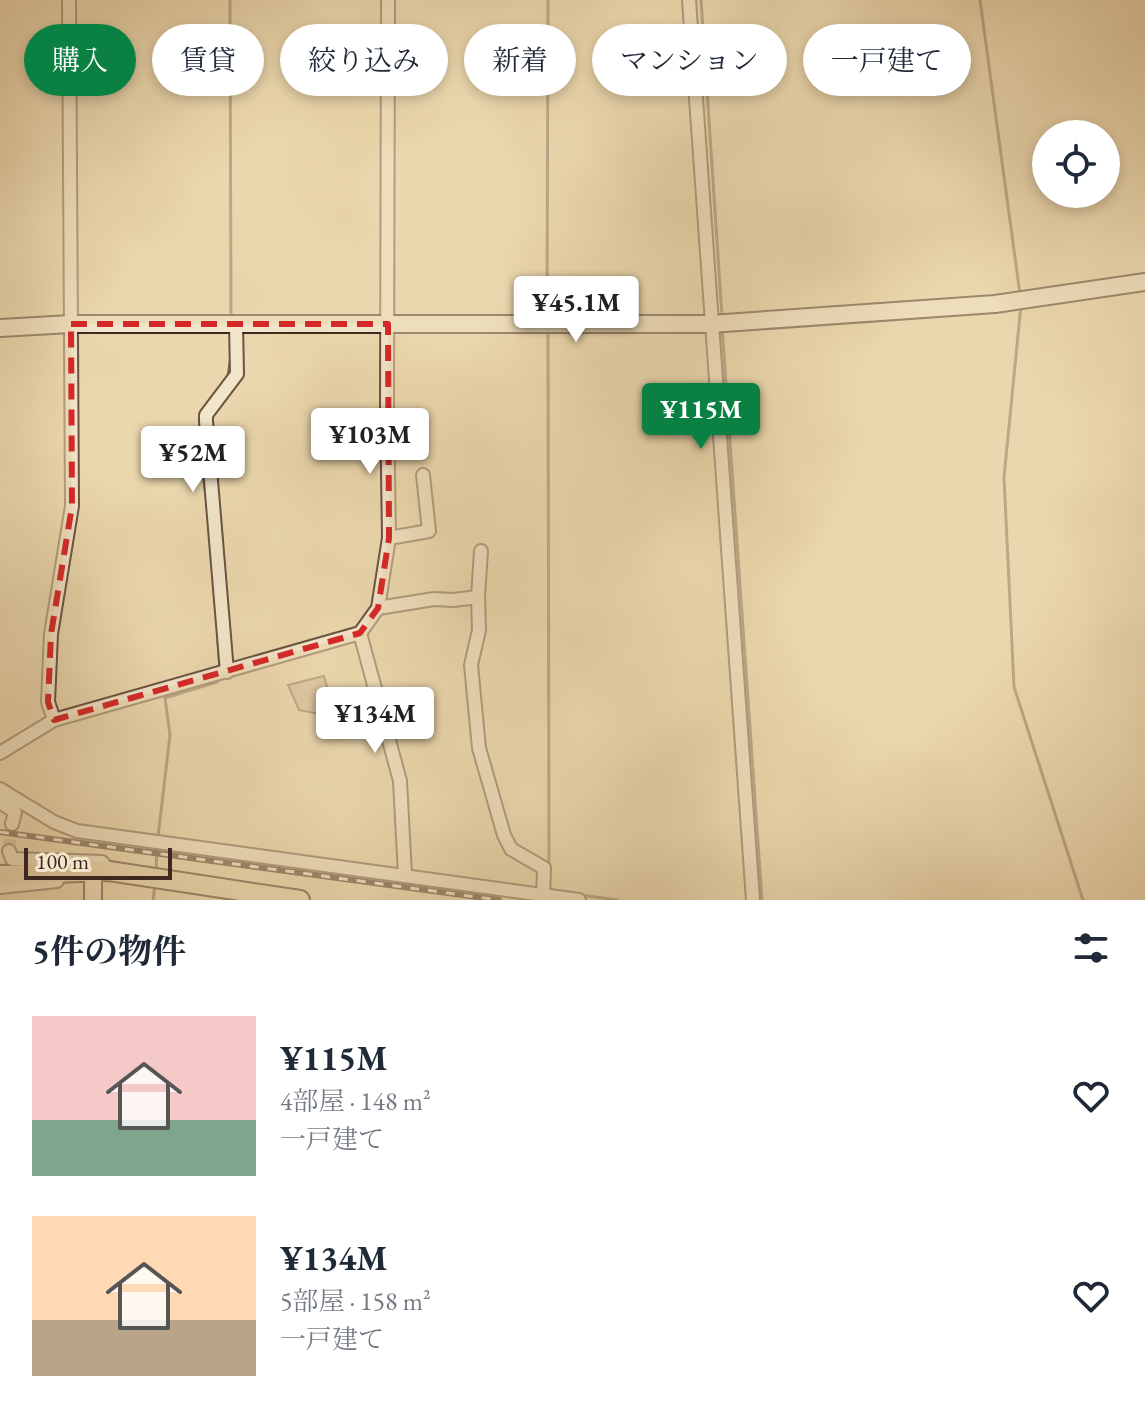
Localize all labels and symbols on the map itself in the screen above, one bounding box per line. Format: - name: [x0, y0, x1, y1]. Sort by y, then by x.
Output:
- pin: ¥45.1M: [511, 276, 641, 344]
- pin: ¥115M: [645, 383, 757, 451]
- pin: ¥103M: [314, 408, 426, 476]
- pin: ¥52M: [146, 426, 240, 494]
- pin: ¥134M: [319, 687, 431, 755]
- scale bar: [24, 844, 172, 880]

